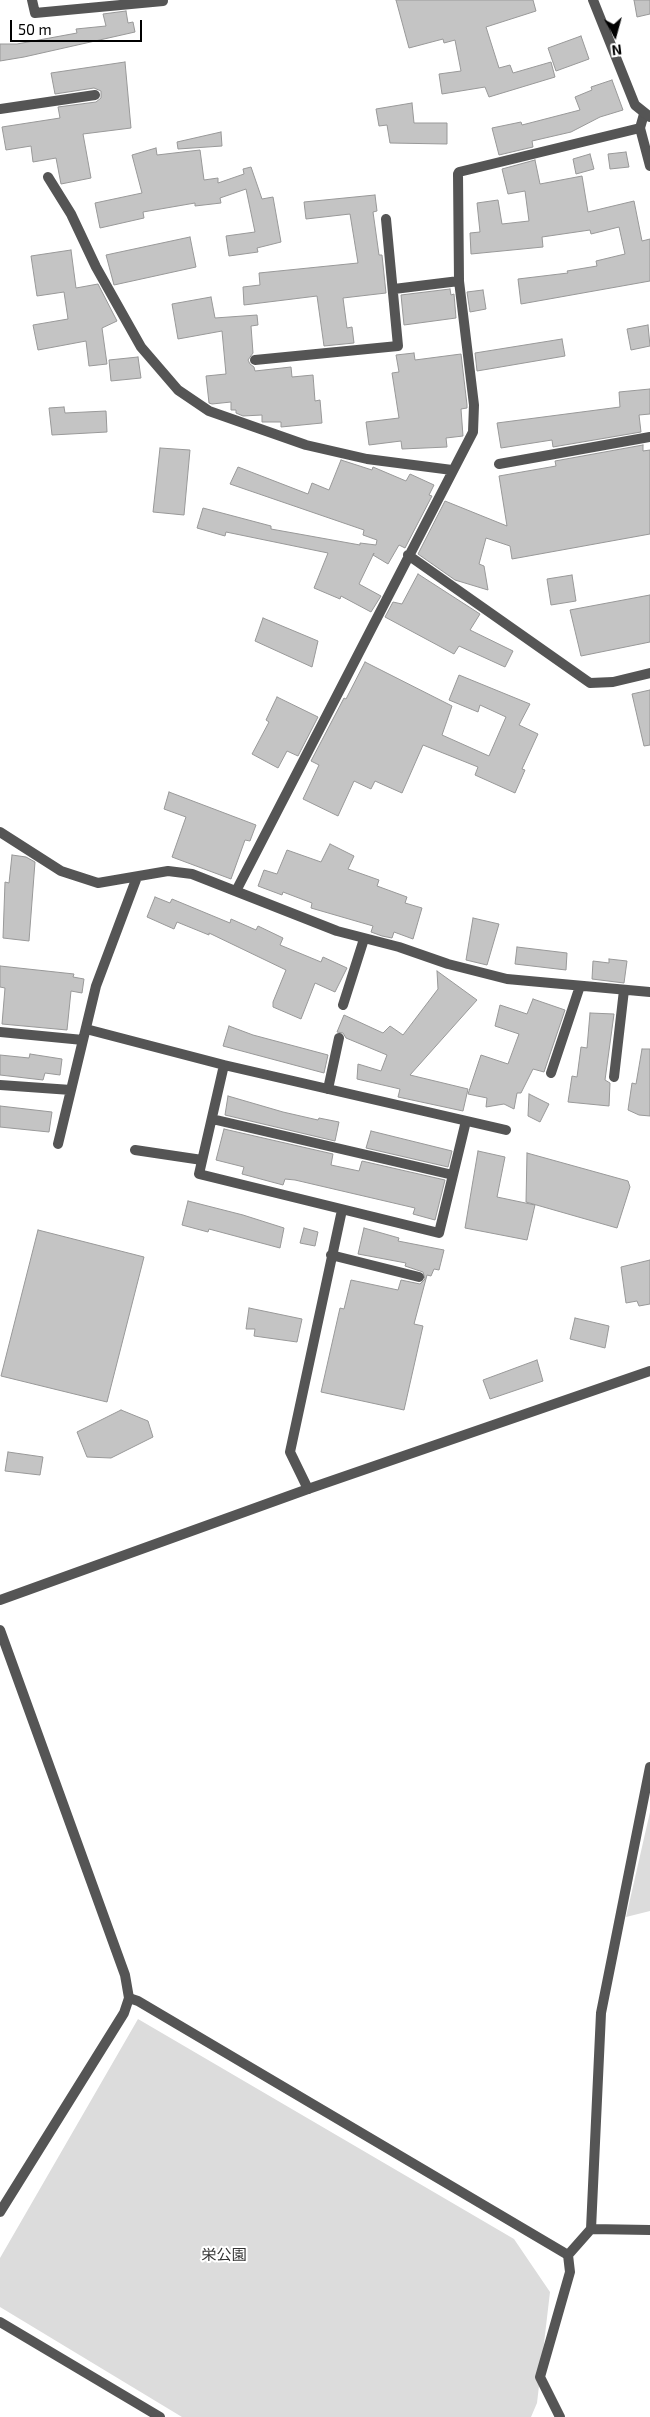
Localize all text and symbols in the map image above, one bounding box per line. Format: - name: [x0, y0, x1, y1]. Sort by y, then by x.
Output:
- scale bar: [12, 10, 145, 42]
- north arrow: [590, 10, 640, 60]
- text: 50 m: [18, 20, 52, 38]
- text: N: [611, 41, 623, 59]
- park label: 栄公園: [202, 2246, 246, 2264]

